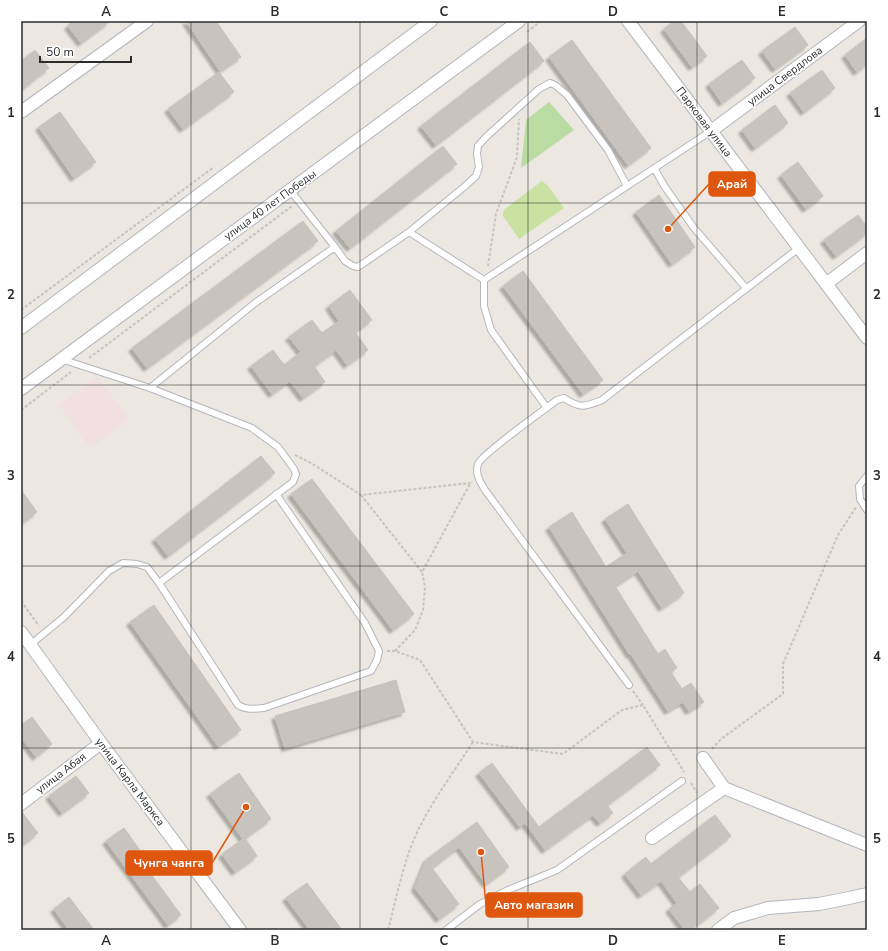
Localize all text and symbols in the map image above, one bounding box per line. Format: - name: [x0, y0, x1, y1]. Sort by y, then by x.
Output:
- text: A: [101, 3, 111, 21]
- text: B: [271, 3, 280, 21]
- text: C: [440, 3, 449, 21]
- text: D: [608, 3, 618, 21]
- text: E: [778, 3, 786, 21]
- scale bar: [40, 38, 131, 64]
- street label: улица Свердлова: [744, 43, 826, 109]
- text: 50 m: [46, 44, 74, 60]
- street label: Парковая улица: [673, 84, 735, 160]
- text: 1: [7, 104, 15, 122]
- text: 1: [873, 104, 881, 122]
- street label: улица 40 лет Победы: [221, 166, 319, 244]
- callout: Арай: [709, 172, 755, 196]
- text: Арай: [717, 176, 747, 192]
- text: 2: [7, 286, 15, 304]
- text: 2: [873, 286, 881, 304]
- text: 3: [7, 467, 15, 485]
- text: 3: [873, 467, 881, 485]
- text: 4: [7, 648, 15, 666]
- text: 4: [873, 648, 881, 666]
- street label: улица Карла Маркса: [92, 735, 168, 829]
- street label: улица Абая: [33, 749, 89, 797]
- text: 5: [7, 830, 15, 848]
- text: 5: [873, 830, 881, 848]
- callout: Чунга чанга: [126, 851, 212, 875]
- text: Чунга чанга: [134, 855, 204, 871]
- callout: Авто магазин: [486, 893, 582, 917]
- text: Авто магазин: [494, 897, 574, 913]
- text: A: [101, 932, 111, 950]
- text: B: [271, 932, 280, 950]
- text: C: [440, 932, 449, 950]
- text: D: [608, 932, 618, 950]
- text: E: [778, 932, 786, 950]

